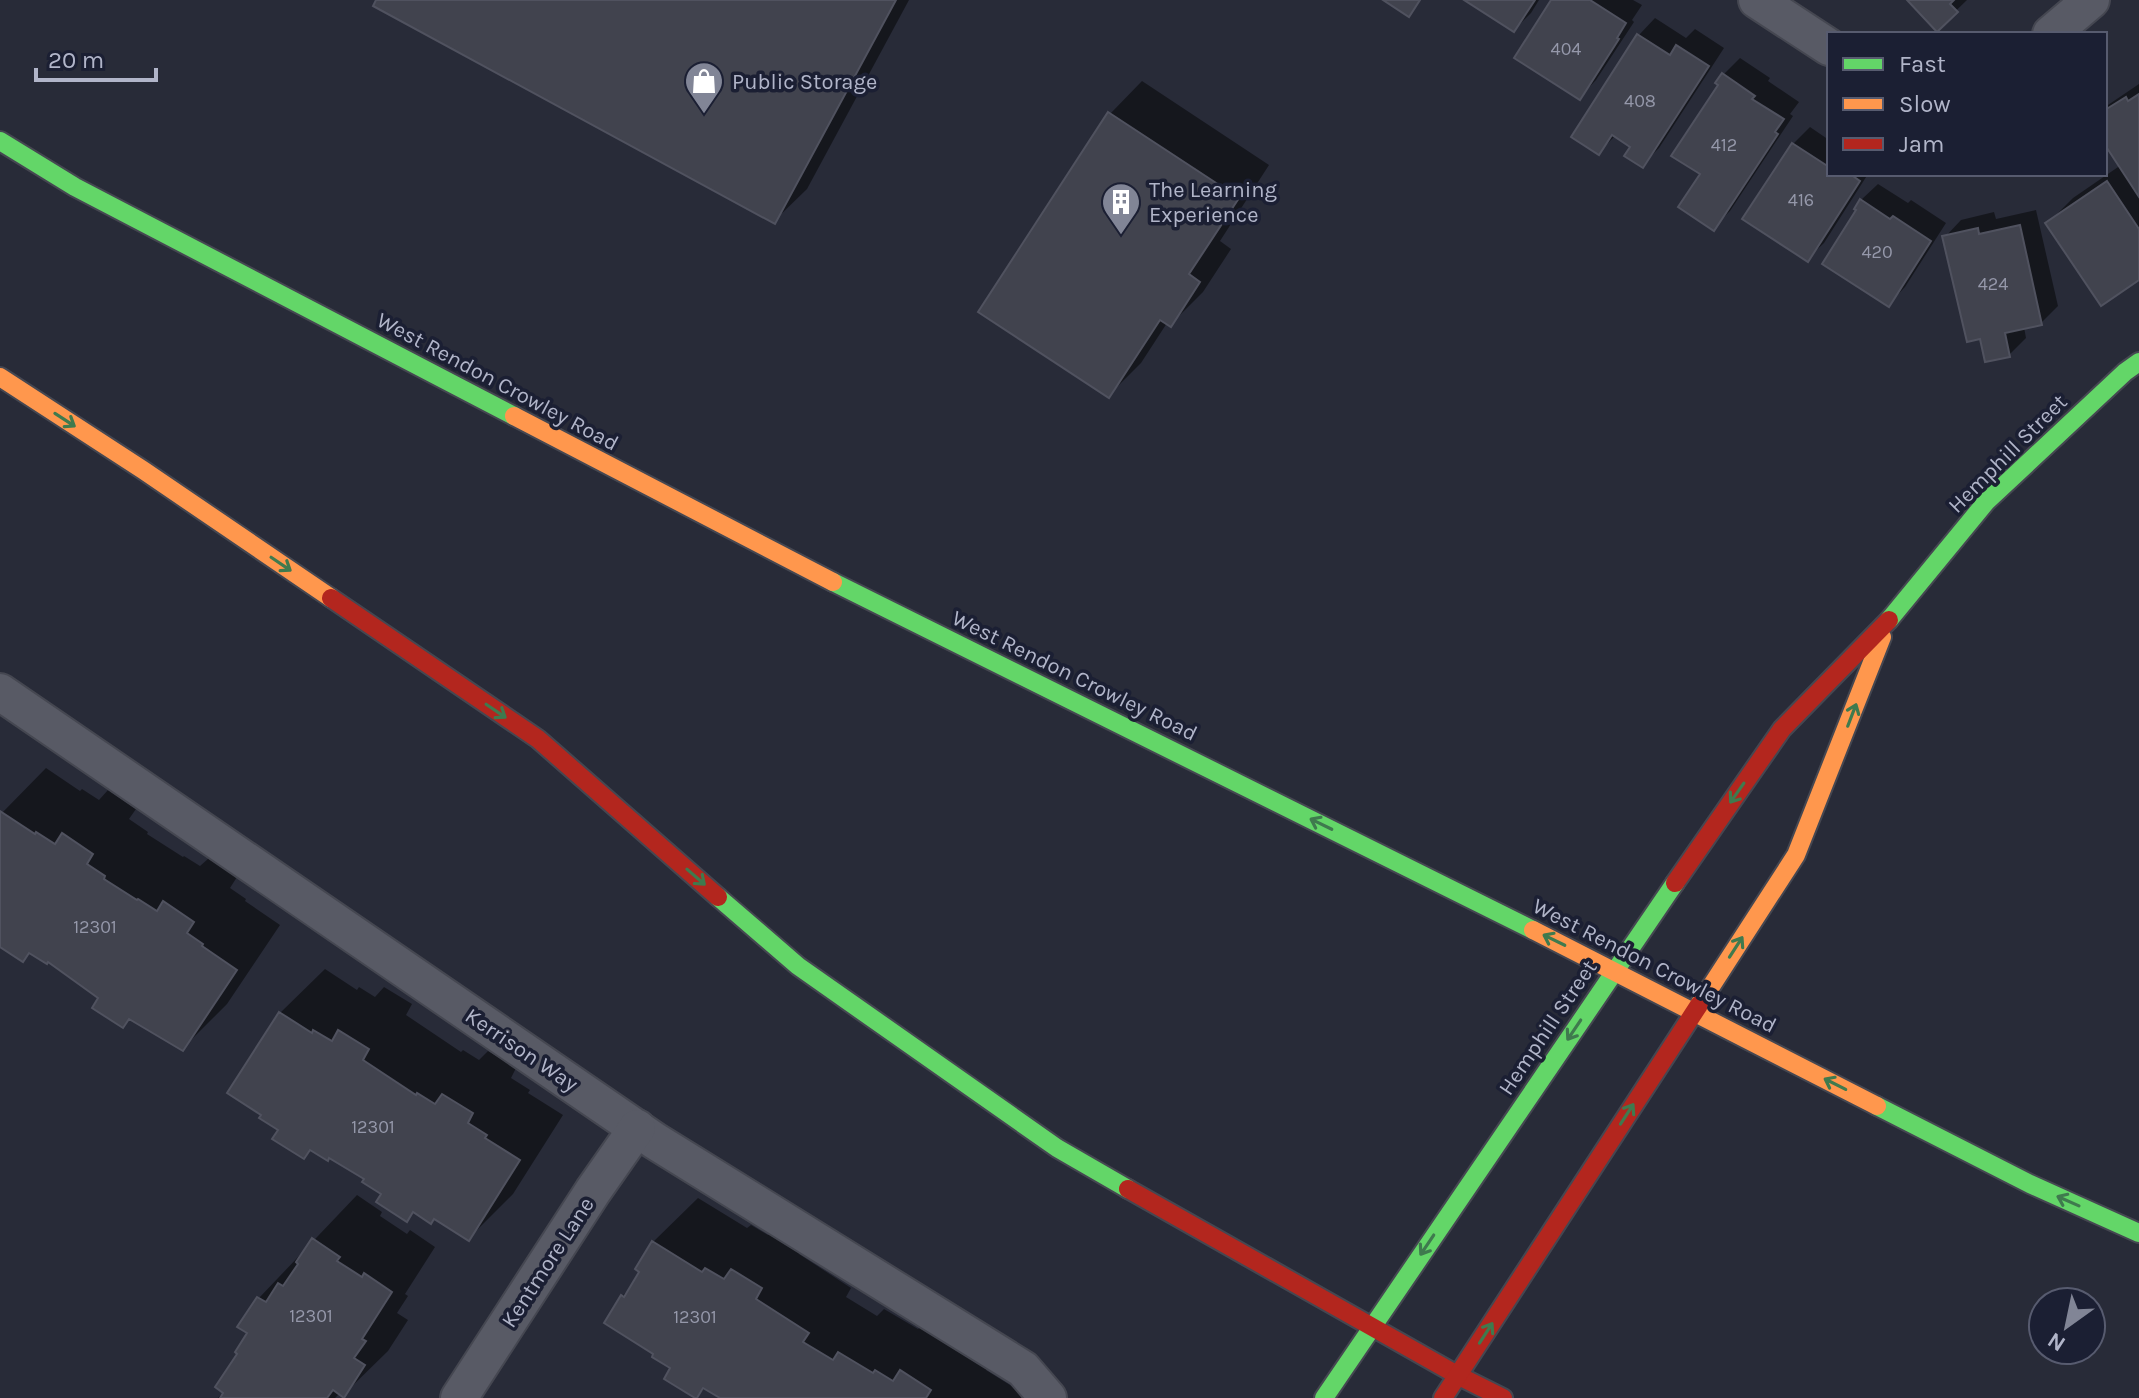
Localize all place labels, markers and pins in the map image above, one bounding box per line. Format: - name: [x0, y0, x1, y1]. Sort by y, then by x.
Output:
- shop icon: Public Storage: [683, 60, 725, 115]
- place label: Public Storage: [732, 69, 877, 95]
- place label: The Learning Experience: [1149, 177, 1278, 228]
- building icon: The Learning Experience: [1100, 181, 1142, 236]

